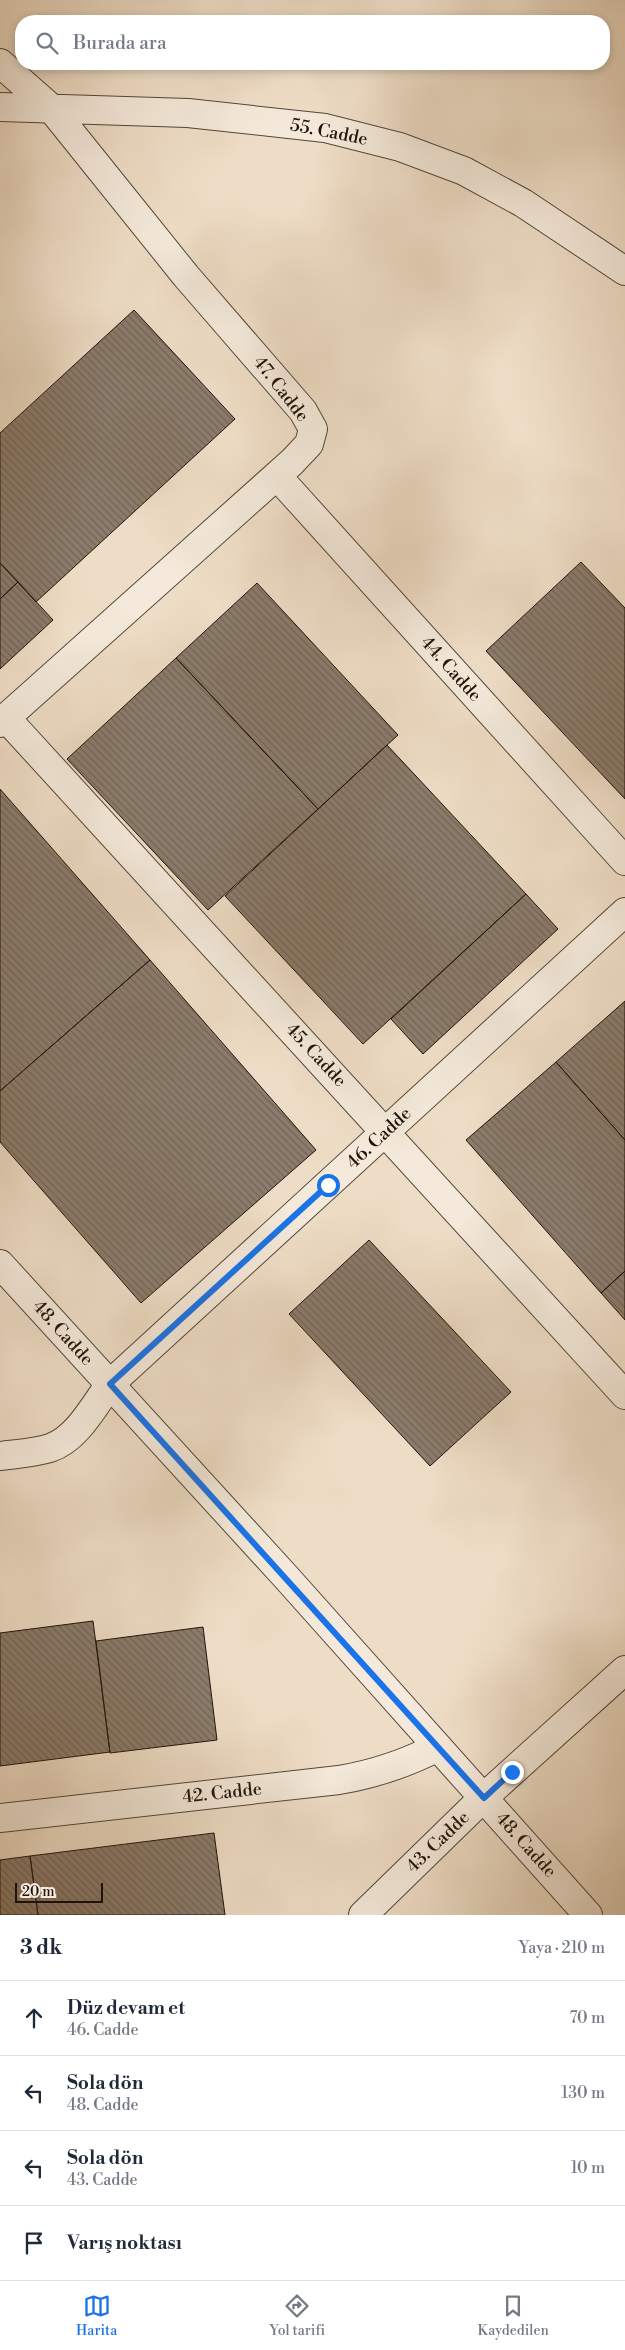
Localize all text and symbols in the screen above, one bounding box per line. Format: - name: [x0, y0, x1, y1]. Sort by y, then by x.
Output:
- search box: [15, 15, 610, 70]
- icon: search: [33, 29, 61, 57]
- text: Burada ara: [73, 31, 167, 55]
- street label: 55. Cadde: [288, 113, 370, 151]
- street label: 47. Cadde: [248, 351, 314, 427]
- street label: 44. Cadde: [415, 631, 487, 707]
- street label: 45. Cadde: [281, 1018, 351, 1092]
- street label: 46. Cadde: [342, 1102, 416, 1174]
- route start: [317, 1174, 340, 1197]
- street label: 48. Cadde: [28, 1295, 98, 1371]
- route end: [501, 1761, 524, 1784]
- street label: 42. Cadde: [181, 1777, 263, 1809]
- street label: 43. Cadde: [401, 1806, 475, 1878]
- street label: 48. Cadde: [491, 1807, 561, 1883]
- scale bar: [15, 1880, 102, 1903]
- text: 20 m: [22, 1883, 54, 1901]
- text: 3 dk: [20, 1935, 62, 1961]
- text: Yaya · 210 m: [519, 1938, 605, 1958]
- text: Düz devam et: [67, 1996, 185, 2020]
- icon: ahead: [20, 2004, 48, 2032]
- text: 70 m: [569, 2008, 605, 2028]
- text: 46. Cadde: [67, 2020, 138, 2040]
- text: Sola dön: [67, 2071, 143, 2095]
- icon: left: [20, 2079, 48, 2107]
- text: 130 m: [561, 2083, 605, 2103]
- text: 48. Cadde: [67, 2095, 139, 2115]
- text: Sola dön: [67, 2146, 143, 2170]
- icon: left: [20, 2154, 48, 2182]
- text: 10 m: [571, 2158, 605, 2178]
- text: 43. Cadde: [67, 2170, 138, 2190]
- icon: arrive: [20, 2229, 48, 2257]
- text: Varış noktası: [67, 2231, 182, 2255]
- tab: Harita: [76, 2292, 117, 2340]
- tab: Yol tarifi: [270, 2292, 325, 2340]
- tab: Kaydedilen: [477, 2292, 549, 2340]

